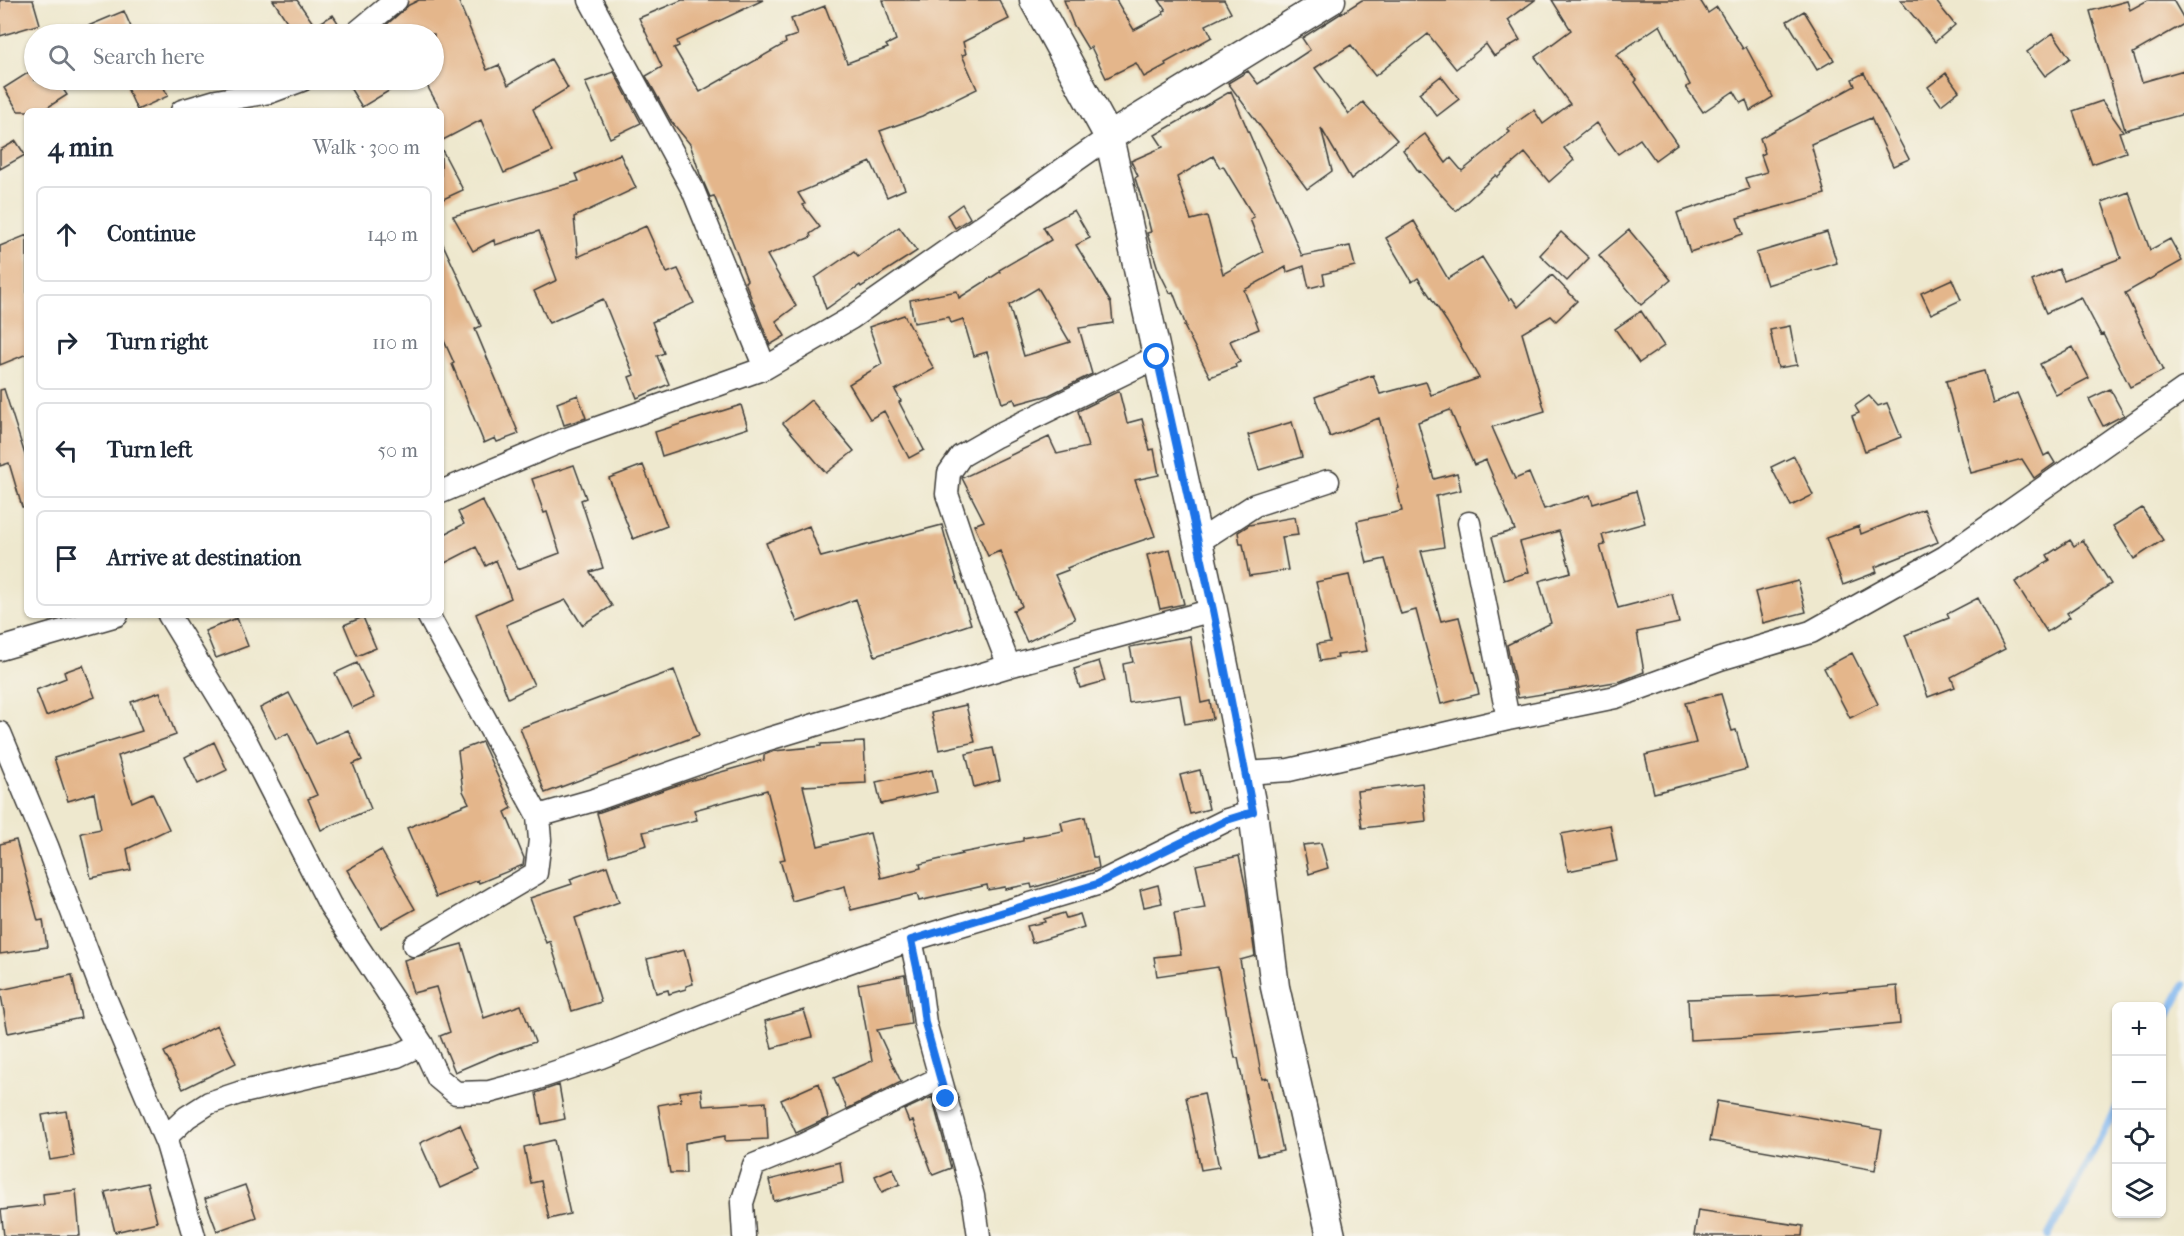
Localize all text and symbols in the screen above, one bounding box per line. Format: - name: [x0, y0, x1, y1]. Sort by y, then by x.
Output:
- search box: [24, 24, 444, 90]
- icon: search: [45, 41, 78, 74]
- text: Search here: [93, 44, 205, 70]
- text: 4 min: [48, 132, 113, 163]
- text: Walk · 300 m: [313, 136, 420, 159]
- icon: ahead: [50, 218, 83, 251]
- text: Continue: [107, 221, 196, 247]
- text: 140 m: [367, 223, 418, 246]
- icon: right: [50, 326, 83, 359]
- text: Turn right: [107, 329, 208, 355]
- text: 110 m: [372, 331, 418, 354]
- route start: [1143, 343, 1169, 369]
- icon: left: [50, 434, 83, 467]
- text: Turn left: [107, 437, 193, 463]
- text: 50 m: [377, 439, 418, 462]
- icon: arrive: [50, 542, 83, 575]
- text: Arrive at destination: [107, 545, 301, 571]
- map controls: [2112, 1002, 2166, 1218]
- button: +: [2112, 1002, 2166, 1056]
- button: −: [2112, 1056, 2166, 1110]
- route end: [932, 1085, 958, 1111]
- button: locate: [2112, 1110, 2166, 1164]
- button: layers: [2112, 1164, 2166, 1218]

